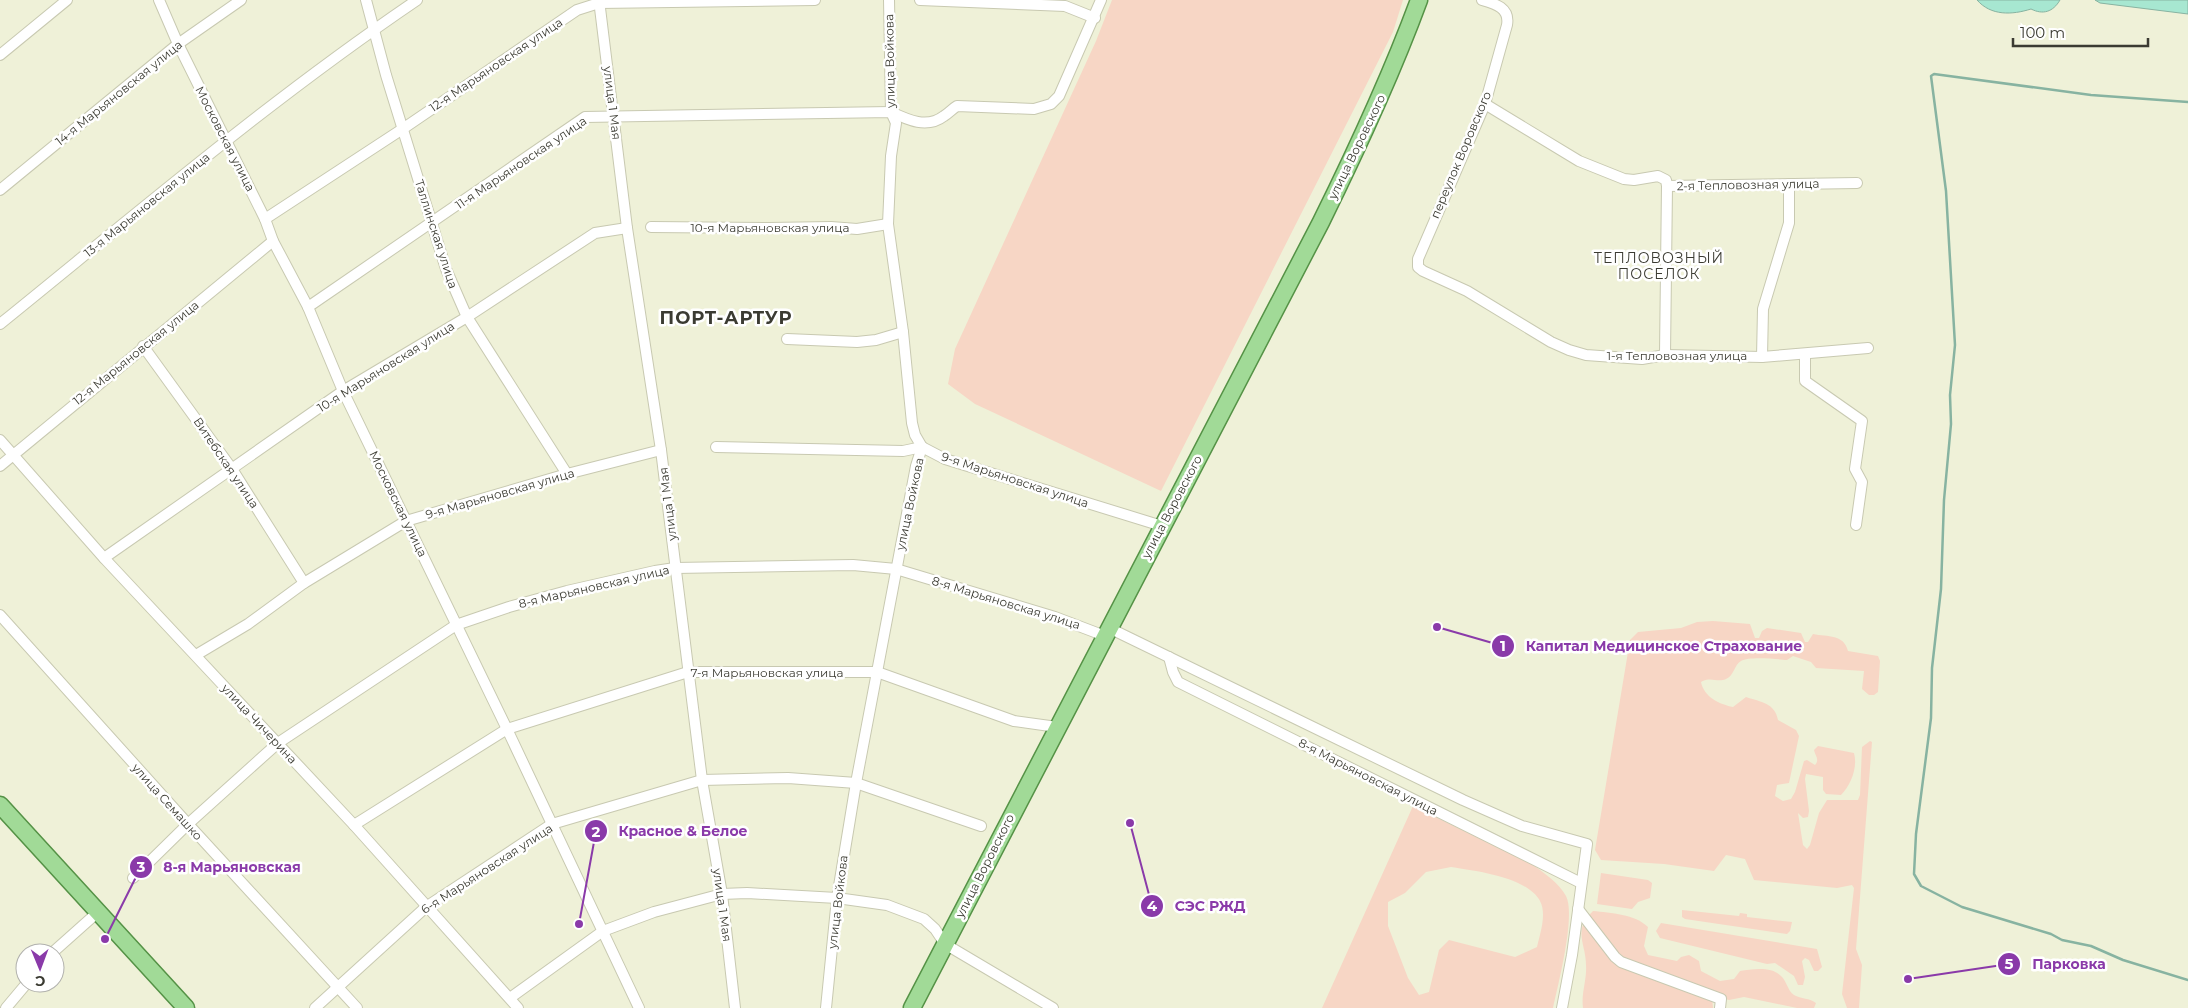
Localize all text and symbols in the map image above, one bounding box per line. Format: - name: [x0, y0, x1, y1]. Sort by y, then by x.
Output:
- street label: 12-я Марьяновская улица: [426, 14, 565, 115]
- street label: улица Войкова: [881, 14, 898, 109]
- scale bar: [2013, 15, 2148, 47]
- text: 100 m: [2020, 23, 2065, 42]
- street label: 14-я Марьяновская улица: [52, 37, 185, 148]
- street label: улица 1 Мая: [600, 64, 624, 141]
- street label: Московская улица: [192, 84, 258, 194]
- street label: переулок Воровского: [1427, 89, 1494, 221]
- street label: улица Воровского: [1324, 92, 1389, 202]
- street label: 11-я Марьяновская улица: [452, 113, 589, 212]
- street label: 13-я Марьяновская улица: [81, 149, 213, 260]
- street label: 2-я Тепловозная улица: [1676, 176, 1820, 193]
- street label: Таллинская улица: [412, 177, 461, 290]
- street label: 10-я Марьяновская улица: [691, 220, 849, 235]
- district label: ТЕПЛОВОЗНЫЙ ПОСЕЛОК: [1594, 249, 1724, 283]
- street label: 12-я Марьяновская улица: [70, 297, 202, 408]
- district label: ПОРТ-АРТУР: [660, 307, 792, 329]
- street label: 10-я Марьяновская улица: [314, 318, 457, 415]
- street label: 1-я Тепловозная улица: [1607, 348, 1747, 363]
- street label: Витебская улица: [190, 414, 262, 511]
- street label: Московская улица: [366, 448, 431, 559]
- street label: 9-я Марьяновская улица: [940, 449, 1091, 510]
- street label: улица Воровского: [1138, 452, 1205, 562]
- street label: улица Войкова: [892, 456, 927, 552]
- street label: 9-я Марьяновская улица: [424, 465, 576, 522]
- street label: улица 1 Мая: [656, 466, 680, 543]
- street label: 8-я Марьяновская улица: [517, 562, 671, 611]
- street label: 8-я Марьяновская улица: [930, 573, 1082, 632]
- callout: Капитал Медицинское Страхование: [1490, 632, 1812, 661]
- text: 1: [1500, 636, 1506, 655]
- text: Капитал Медицинское Страхование: [1526, 637, 1802, 655]
- street label: 7-я Марьяновская улица: [690, 665, 844, 680]
- street label: улица Чичерина: [218, 680, 300, 767]
- street label: 8-я Марьяновская улица: [1296, 735, 1440, 818]
- street label: улица Семашко: [128, 759, 206, 844]
- street label: улица Воровского: [951, 811, 1017, 921]
- callout: Красное & Белое: [583, 817, 757, 846]
- street label: 6-я Марьяновская улица: [418, 820, 555, 917]
- text: 2: [592, 822, 601, 841]
- text: Красное & Белое: [618, 822, 748, 840]
- callout: 8-я Марьяновская: [129, 852, 311, 881]
- street label: улица Войкова: [824, 854, 851, 951]
- text: 3: [136, 857, 146, 876]
- text: 8-я Марьяновская: [163, 858, 301, 876]
- street label: улица 1 Мая: [710, 866, 735, 943]
- callout: СЭС РЖД: [1139, 891, 1255, 920]
- text: 4: [1147, 896, 1158, 915]
- text: СЭС РЖД: [1175, 897, 1246, 915]
- north arrow: [15, 943, 65, 993]
- callout: Парковка: [1997, 949, 2115, 978]
- text: 5: [2005, 954, 2014, 973]
- text: Парковка: [2032, 955, 2106, 973]
- text: С: [35, 972, 45, 990]

